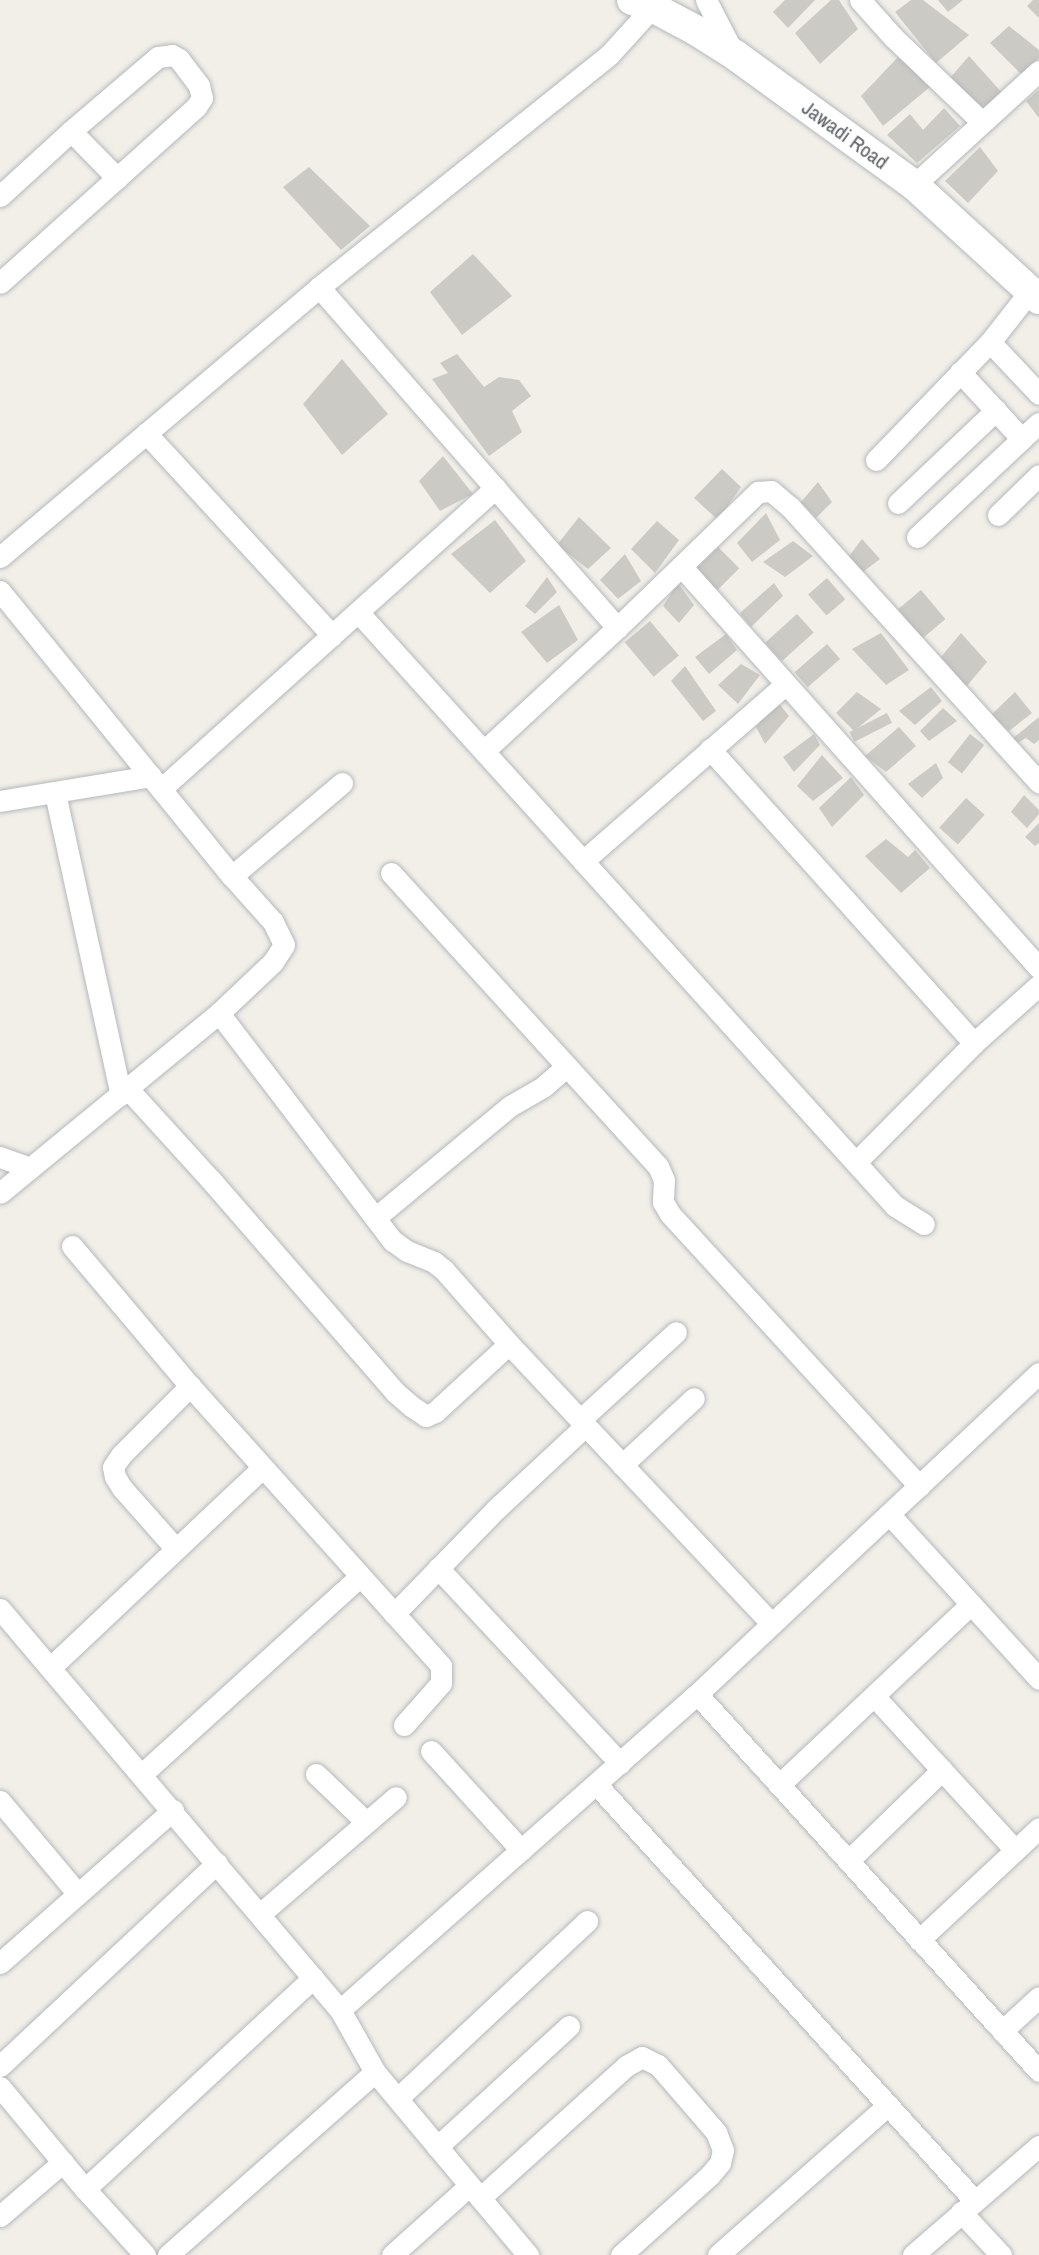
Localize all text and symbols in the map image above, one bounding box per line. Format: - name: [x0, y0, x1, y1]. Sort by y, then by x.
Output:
- street label: Jawadi Road: [797, 95, 893, 175]

